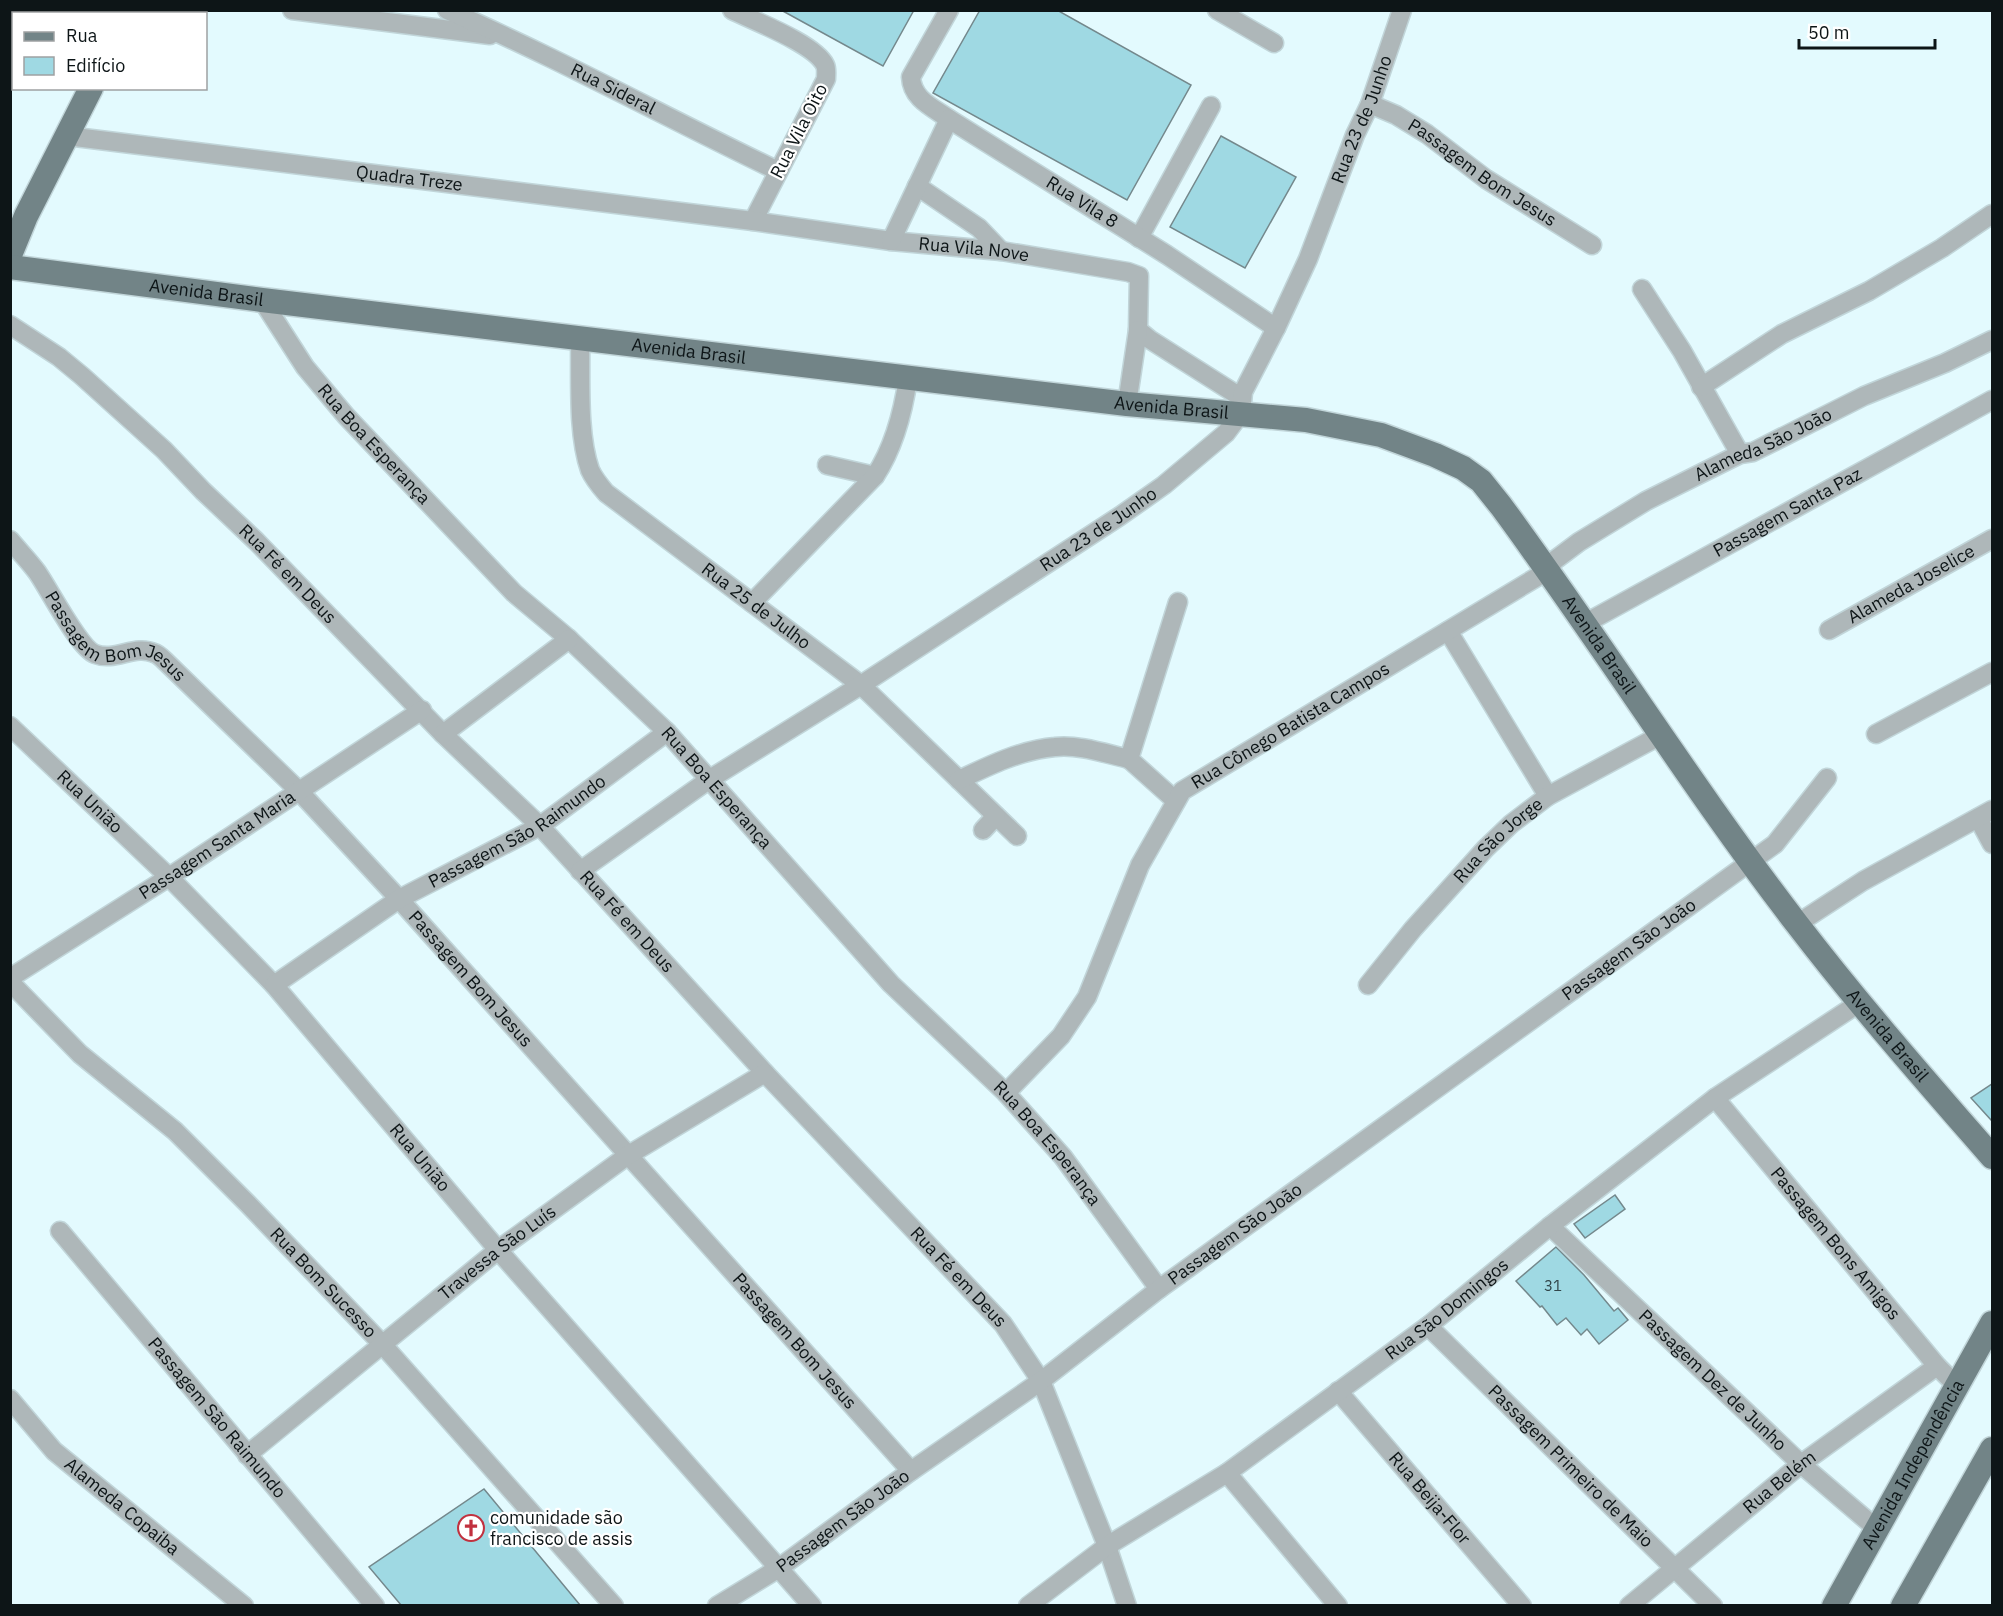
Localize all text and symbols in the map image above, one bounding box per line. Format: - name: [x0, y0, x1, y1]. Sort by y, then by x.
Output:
- legend: [12, 12, 207, 90]
- scale bar: [1799, 12, 1936, 50]
- text: 50 m: [1808, 21, 1850, 44]
- text: Rua: [66, 24, 98, 47]
- street label: Rua 23 de Junho: [1326, 52, 1397, 187]
- text: Edifício: [66, 54, 125, 77]
- street label: Rua Sideral: [567, 58, 660, 120]
- street label: Rua Vila Oito: [765, 79, 832, 182]
- street label: Passagem Bom Jesus: [1404, 113, 1561, 231]
- street label: Quadra Treze: [355, 160, 464, 196]
- street label: Rua Vila 8: [1042, 171, 1123, 233]
- street label: Rua Vila Nove: [918, 232, 1031, 267]
- street label: Avenida Brasil: [148, 273, 265, 311]
- street label: Avenida Brasil: [630, 333, 747, 369]
- street label: Rua Boa Esperança: [313, 379, 436, 509]
- street label: Avenida Brasil: [1113, 391, 1230, 424]
- street label: Alameda São João: [1690, 402, 1835, 486]
- street label: Passagem Santa Paz: [1709, 462, 1865, 562]
- street label: Rua 23 de Junho: [1035, 482, 1161, 576]
- street label: Rua Fé em Deus: [234, 519, 342, 628]
- street label: Alameda Joselice: [1843, 539, 1979, 628]
- street label: Rua 25 de Julho: [697, 557, 816, 654]
- street label: Passagem Bom Jesus: [40, 587, 191, 686]
- street label: Avenida Brasil: [1557, 590, 1642, 698]
- street label: Rua Cônego Batista Campos: [1187, 657, 1394, 794]
- street label: Rua Boa Esperança: [657, 721, 778, 854]
- street label: Rua União: [52, 765, 128, 838]
- street label: Passagem São Raimundo: [424, 769, 610, 893]
- street label: Passagem Santa Maria: [134, 785, 300, 904]
- street label: Rua São Jorge: [1448, 792, 1547, 888]
- street label: Rua Fé em Deus: [575, 865, 680, 977]
- street label: Passagem São João: [1557, 893, 1700, 1005]
- street label: Passagem Bom Jesus: [404, 906, 538, 1052]
- street label: Avenida Brasil: [1842, 984, 1934, 1087]
- street label: Rua Boa Esperança: [989, 1075, 1107, 1210]
- street label: Rua União: [385, 1118, 456, 1196]
- street label: Passagem Bons Amigos: [1766, 1162, 1906, 1324]
- street label: Passagem São João: [1163, 1177, 1306, 1290]
- street label: Travessa São Luís: [434, 1200, 560, 1305]
- street label: Rua Bom Sucesso: [265, 1222, 382, 1343]
- street label: Rua Fé em Deus: [906, 1222, 1012, 1332]
- street label: Rua São Domingos: [1380, 1253, 1513, 1364]
- street label: Passagem Bom Jesus: [728, 1268, 862, 1414]
- house number: 31: [1544, 1276, 1562, 1295]
- street label: Passagem Dez de Junho: [1634, 1304, 1792, 1455]
- street label: Passagem São Raimundo: [143, 1332, 292, 1503]
- street label: Avenida Independência: [1856, 1375, 1969, 1553]
- street label: Passagem Primeiro de Maio: [1483, 1379, 1659, 1552]
- street label: Rua Belém: [1738, 1445, 1820, 1518]
- street label: Rua Beija-Flor: [1384, 1447, 1476, 1549]
- street label: Alameda Copaiba: [60, 1452, 185, 1560]
- street label: Passagem São João: [771, 1464, 914, 1577]
- place label: comunidade são francisco de assis: [490, 1506, 633, 1550]
- church icon: comunidade são francisco de assis: [456, 1513, 486, 1543]

